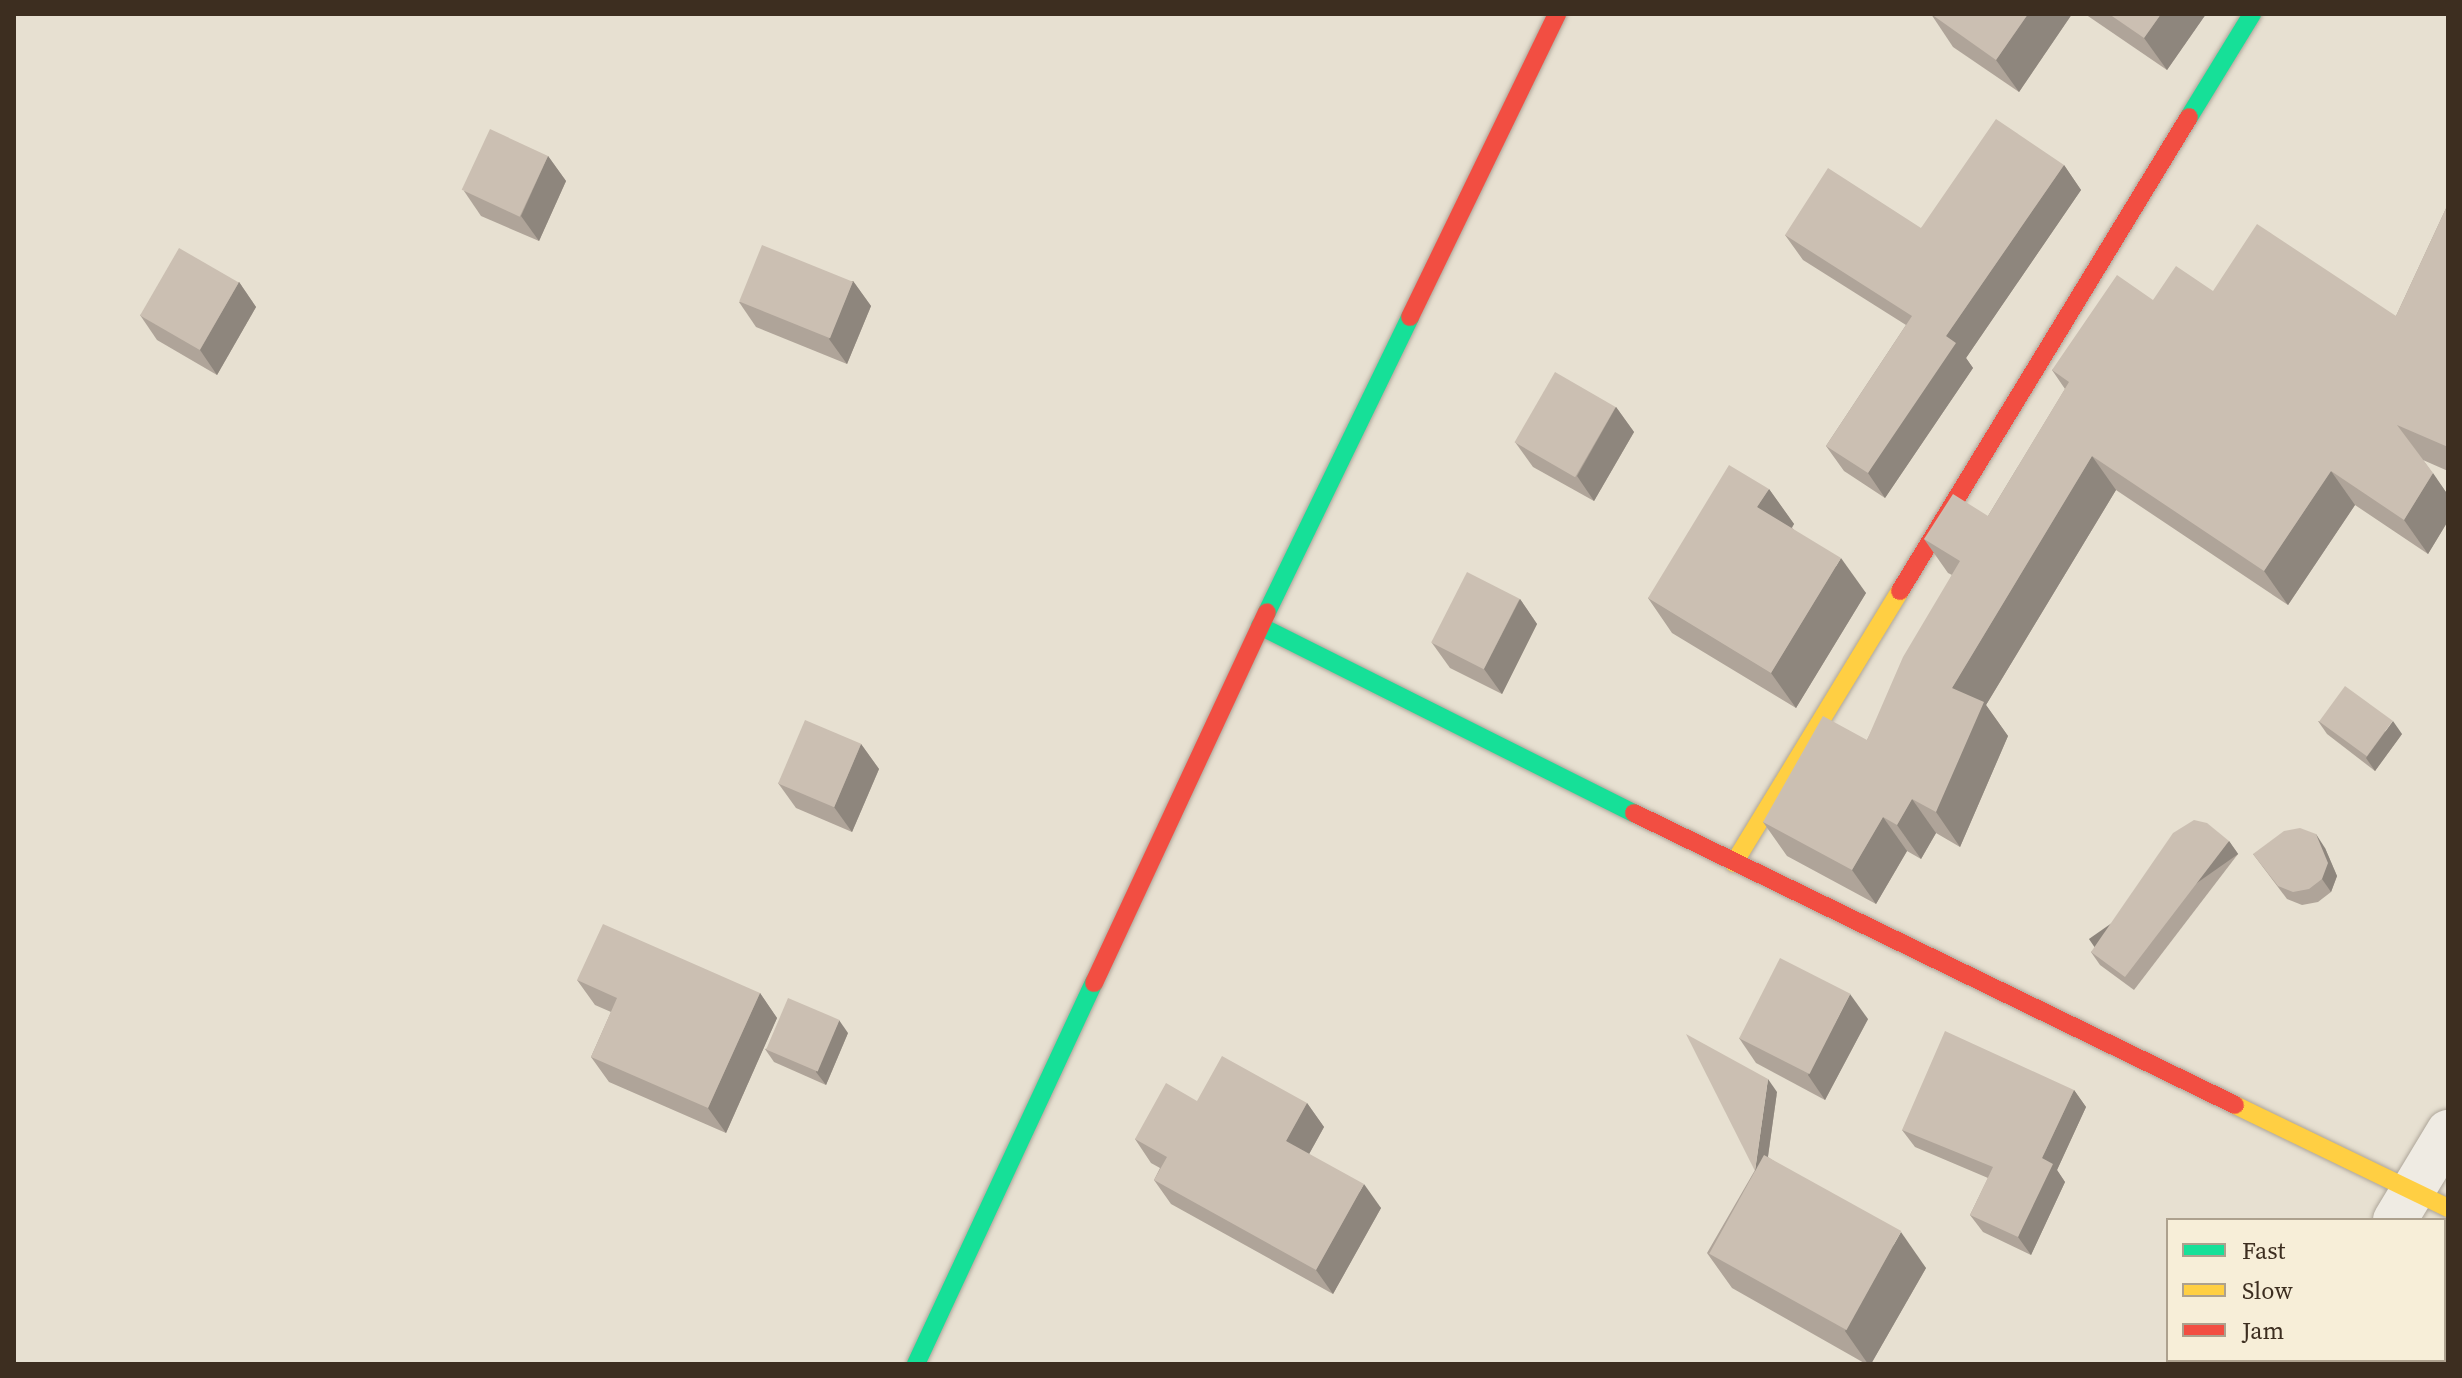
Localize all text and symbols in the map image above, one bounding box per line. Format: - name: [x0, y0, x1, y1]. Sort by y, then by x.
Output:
- legend: [2166, 1218, 2446, 1362]
- text: Fast: [2242, 1234, 2285, 1267]
- text: Slow: [2242, 1274, 2293, 1307]
- text: Jam: [2242, 1314, 2284, 1347]

